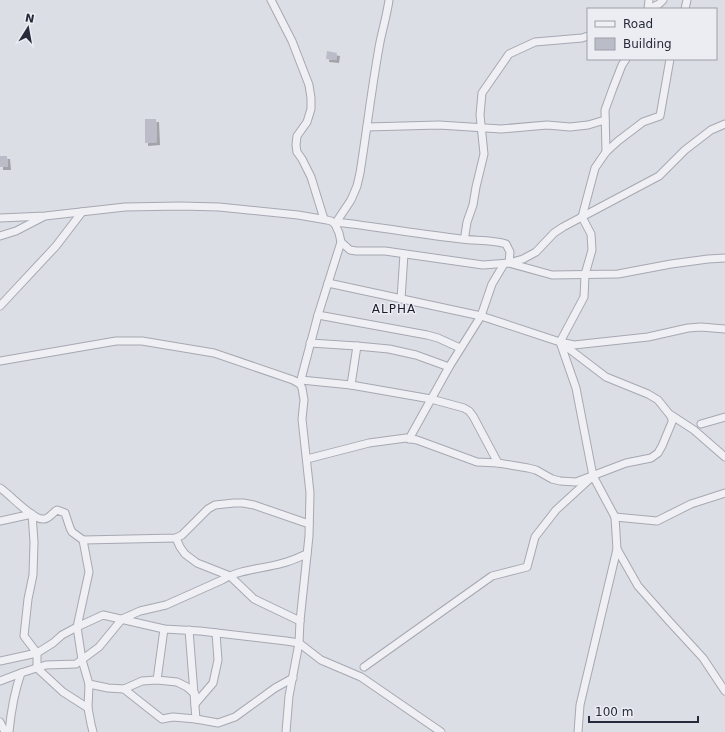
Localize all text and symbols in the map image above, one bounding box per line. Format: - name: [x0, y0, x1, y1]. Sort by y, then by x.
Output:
- north arrow: [8, 8, 48, 48]
- legend: [587, 8, 717, 60]
- text: N: [24, 11, 36, 26]
- text: Road: [623, 17, 653, 31]
- text: Building: [623, 37, 672, 51]
- district label: ALPHA: [372, 302, 416, 316]
- scale bar: [589, 698, 698, 724]
- text: 100 m: [595, 705, 633, 719]

